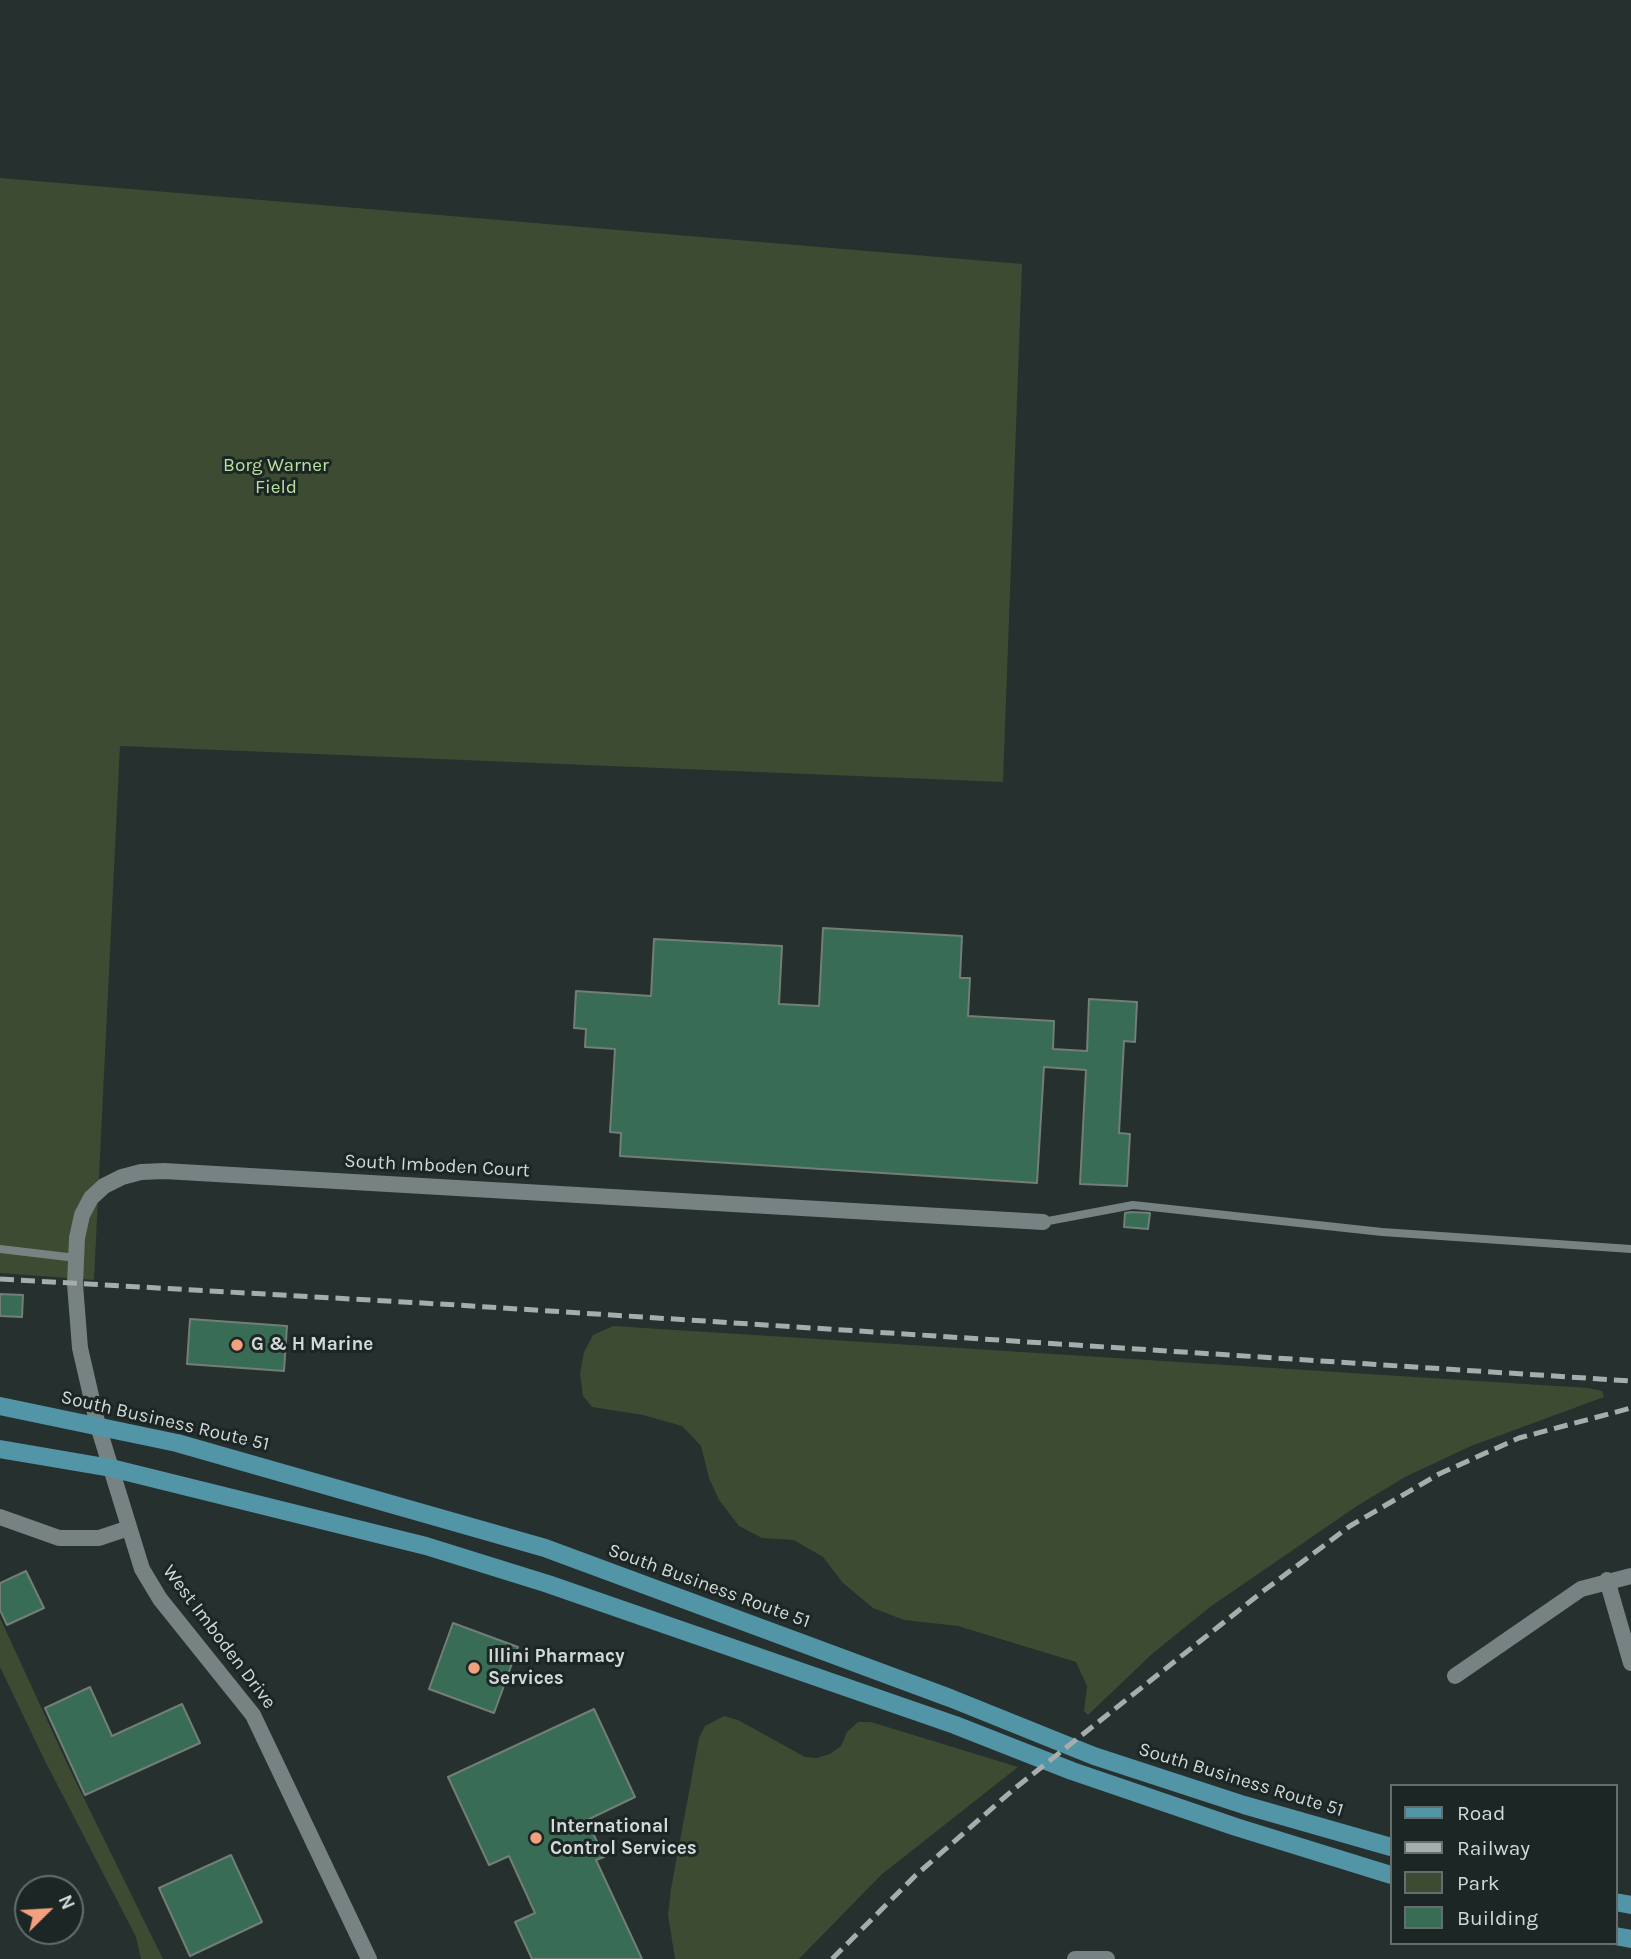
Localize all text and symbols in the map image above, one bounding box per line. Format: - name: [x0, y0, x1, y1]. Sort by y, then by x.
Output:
- park label: Borg Warner Field: [223, 455, 329, 499]
- street label: South Imboden Court: [344, 1150, 530, 1182]
- place label: G & H Marine: [251, 1334, 373, 1356]
- marker: G & H Marine: [229, 1337, 245, 1353]
- street label: South Business Route 51: [59, 1386, 271, 1456]
- street label: South Business Route 51: [605, 1539, 813, 1633]
- street label: West Imboden Drive: [158, 1561, 280, 1713]
- place label: Illini Pharmacy Services: [488, 1646, 625, 1690]
- marker: Illini Pharmacy Services: [466, 1660, 482, 1676]
- street label: South Business Route 51: [1136, 1738, 1346, 1822]
- legend: [1390, 1784, 1617, 1945]
- text: Road: [1457, 1801, 1505, 1825]
- place label: International Control Services: [550, 1816, 697, 1860]
- marker: International Control Services: [528, 1830, 544, 1846]
- text: Railway: [1457, 1836, 1530, 1860]
- text: Park: [1457, 1871, 1500, 1895]
- north arrow: [14, 1875, 84, 1945]
- text: N: [54, 1892, 79, 1913]
- text: Building: [1457, 1906, 1538, 1930]

